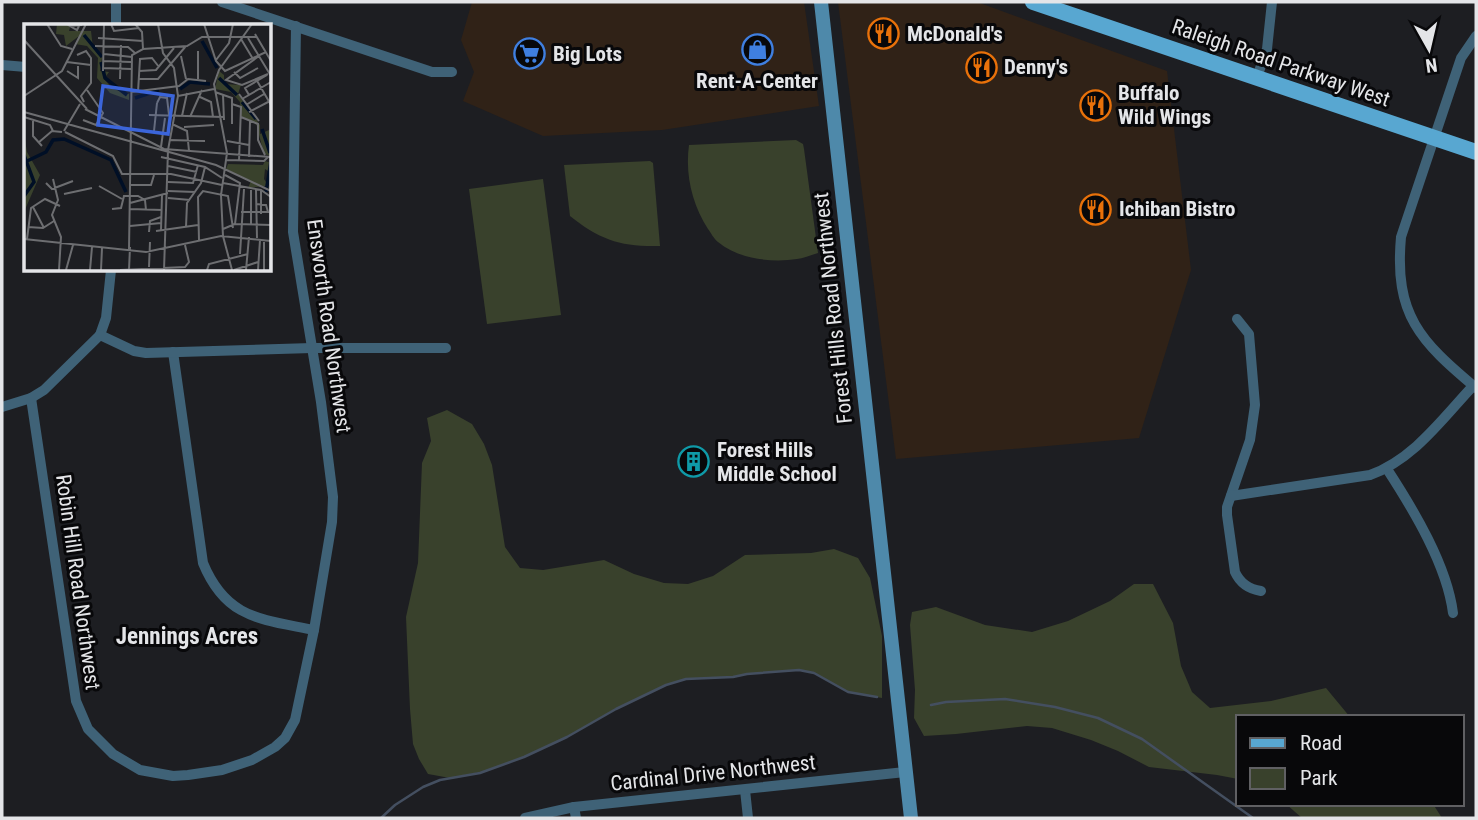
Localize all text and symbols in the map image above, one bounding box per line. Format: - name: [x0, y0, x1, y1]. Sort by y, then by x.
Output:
- street label: Raleigh Road Parkway West: [1169, 14, 1393, 112]
- north arrow: [1394, 14, 1464, 84]
- restaurant icon: McDonald's: [867, 17, 901, 51]
- place label: McDonald's: [907, 22, 1003, 46]
- inset map: [24, 24, 271, 271]
- shop icon: Rent-A-Center: [740, 32, 774, 66]
- supermarket icon: Big Lots: [513, 37, 547, 71]
- place label: Big Lots: [553, 42, 622, 66]
- restaurant icon: Denny's: [964, 50, 998, 84]
- text: N: [1424, 53, 1439, 78]
- place label: Denny's: [1004, 55, 1068, 79]
- place label: Rent-A-Center: [696, 69, 818, 93]
- place label: Buffalo Wild Wings: [1118, 81, 1211, 129]
- restaurant icon: Buffalo Wild Wings: [1078, 88, 1112, 122]
- street label: Forest Hills Road Northwest: [809, 191, 857, 425]
- restaurant icon: Ichiban Bistro: [1079, 192, 1113, 226]
- place label: Ichiban Bistro: [1119, 197, 1236, 221]
- street label: Ensworth Road Northwest: [302, 218, 356, 434]
- place label: Forest Hills Middle School: [717, 438, 837, 486]
- building icon: Forest Hills Middle School: [677, 445, 711, 479]
- street label: Robin Hill Road Northwest: [51, 473, 105, 691]
- district label: Jennings Acres: [116, 623, 258, 650]
- legend: [1236, 715, 1464, 806]
- text: Road: [1300, 731, 1342, 755]
- street label: Cardinal Drive Northwest: [609, 750, 817, 796]
- text: Park: [1300, 766, 1338, 790]

